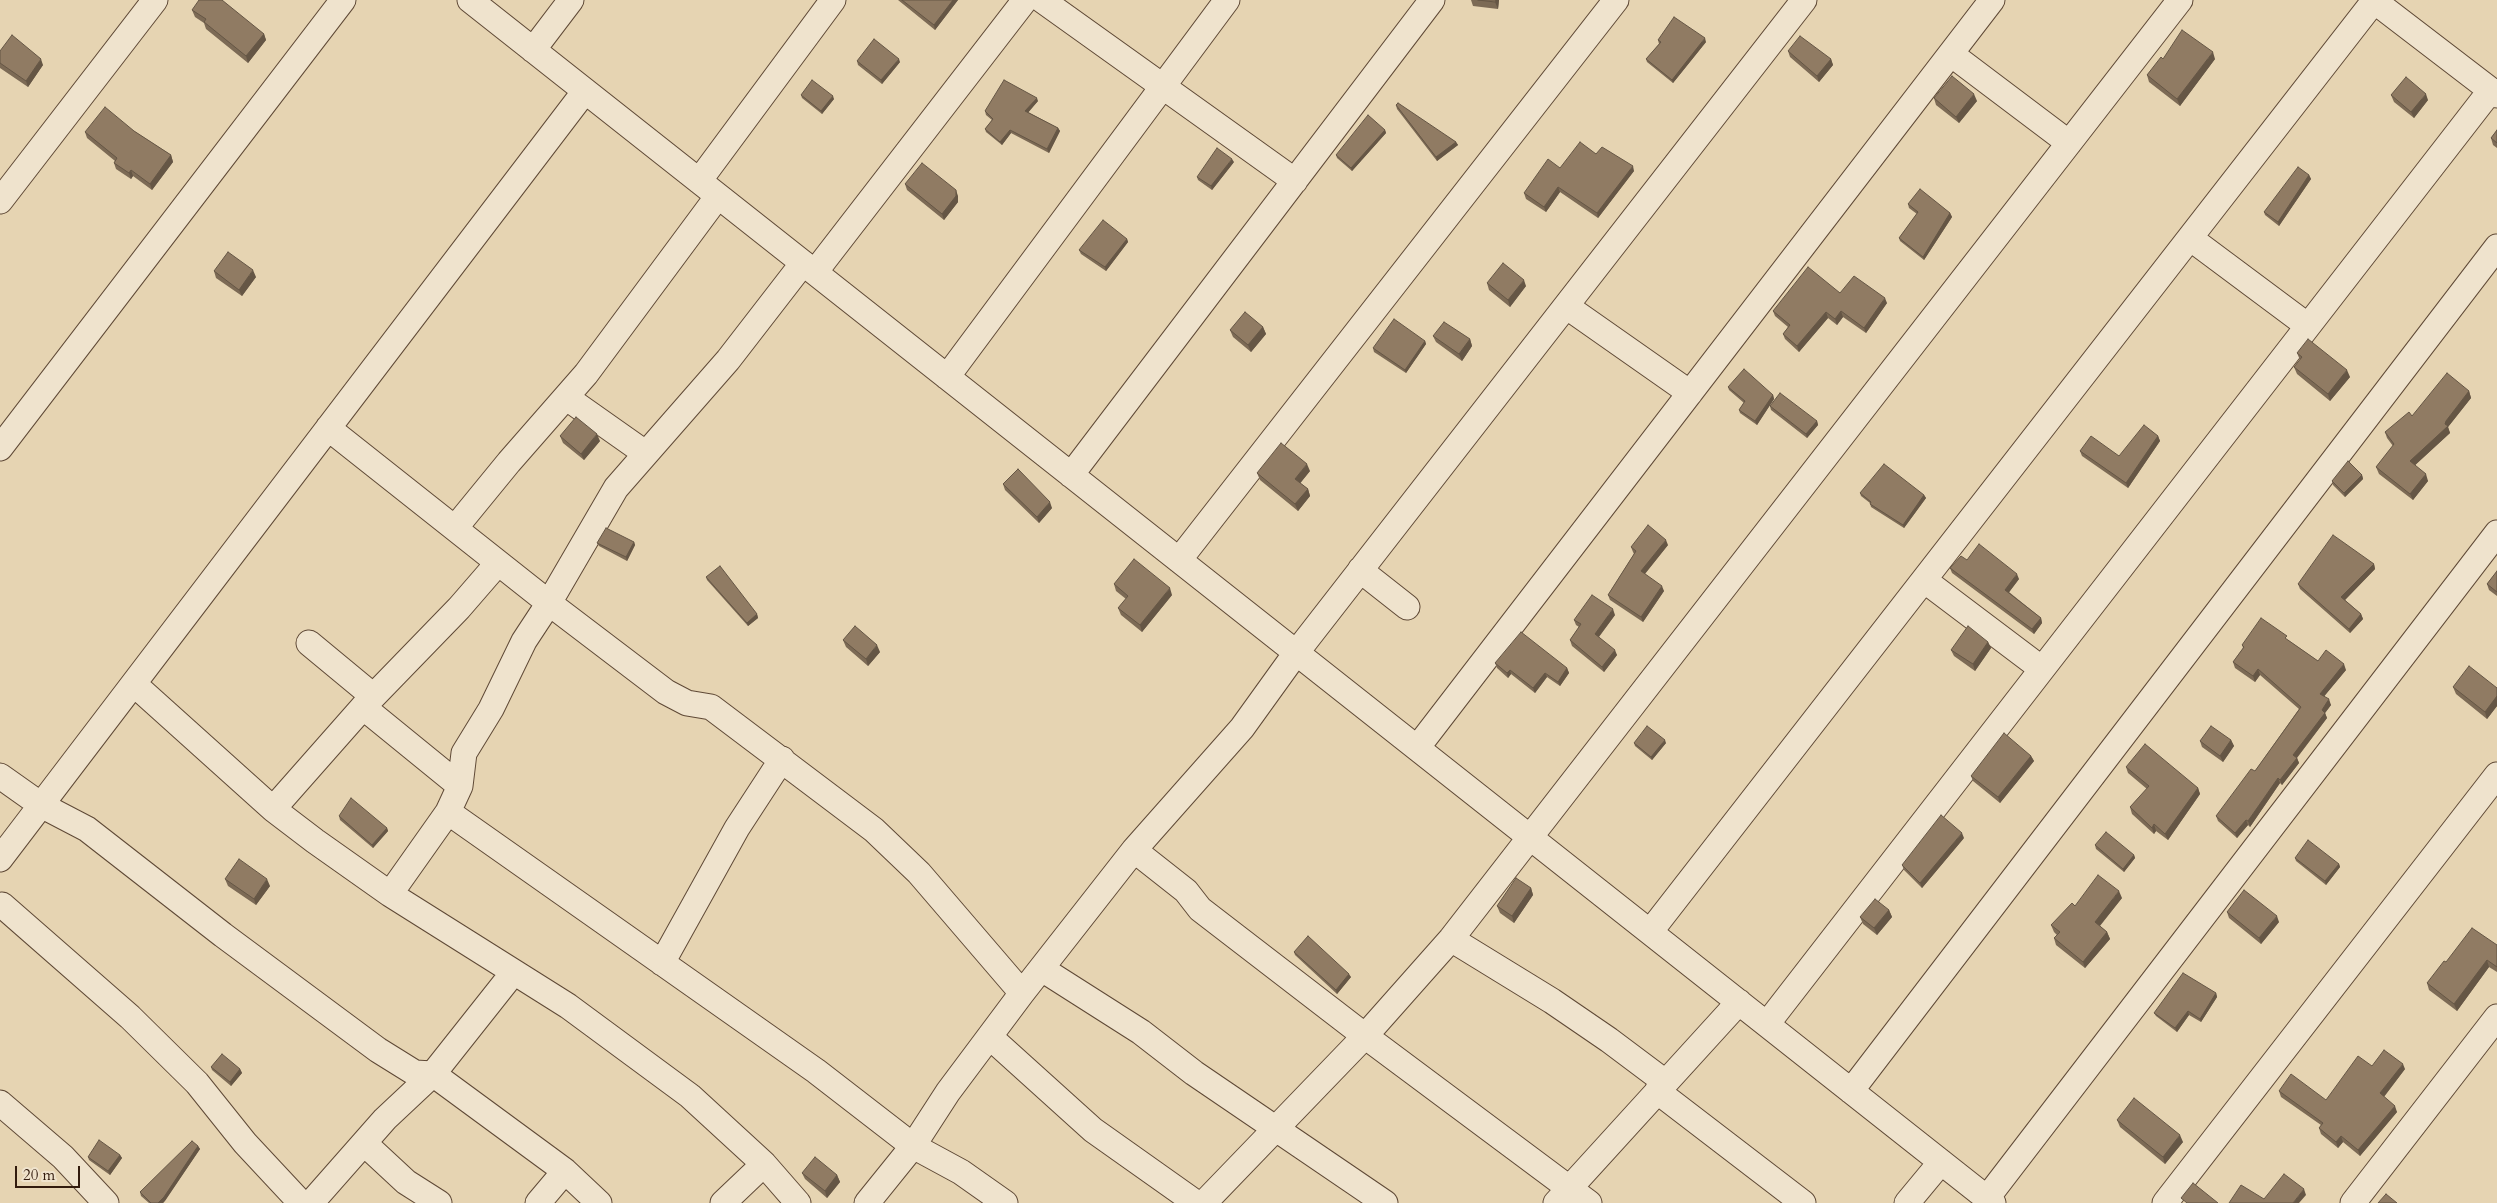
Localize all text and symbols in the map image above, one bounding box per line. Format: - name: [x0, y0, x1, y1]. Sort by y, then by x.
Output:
- scale bar: [18, 1156, 82, 1188]
- text: 20 m: [23, 1165, 55, 1185]

